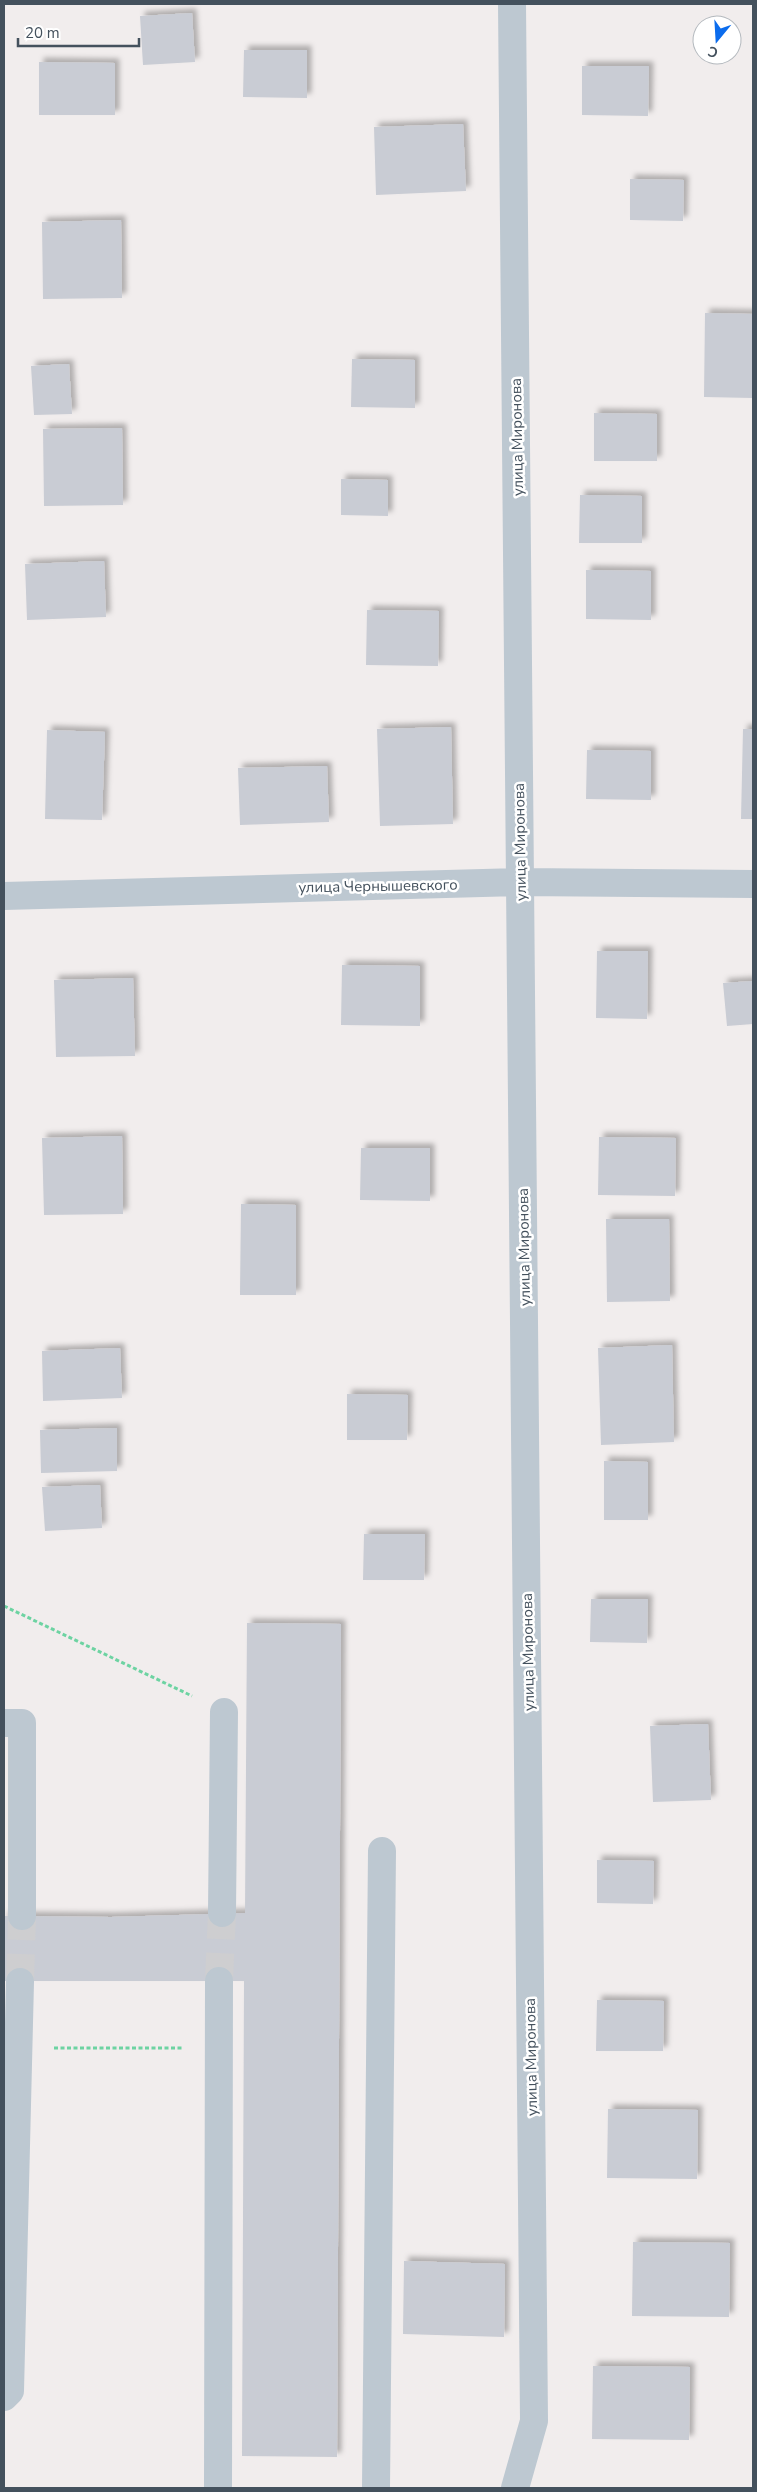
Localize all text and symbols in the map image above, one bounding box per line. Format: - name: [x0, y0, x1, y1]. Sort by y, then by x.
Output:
- scale bar: [18, 15, 139, 47]
- north arrow: [692, 15, 742, 65]
- text: 20 m: [25, 23, 60, 43]
- text: С: [705, 41, 721, 62]
- street label: улица Миронова: [506, 378, 528, 496]
- street label: улица Миронова: [509, 783, 531, 901]
- street label: улица Чернышевского: [298, 875, 458, 897]
- street label: улица Миронова: [513, 1188, 535, 1306]
- street label: улица Миронова: [517, 1593, 539, 1711]
- street label: улица Миронова: [520, 1998, 542, 2116]

